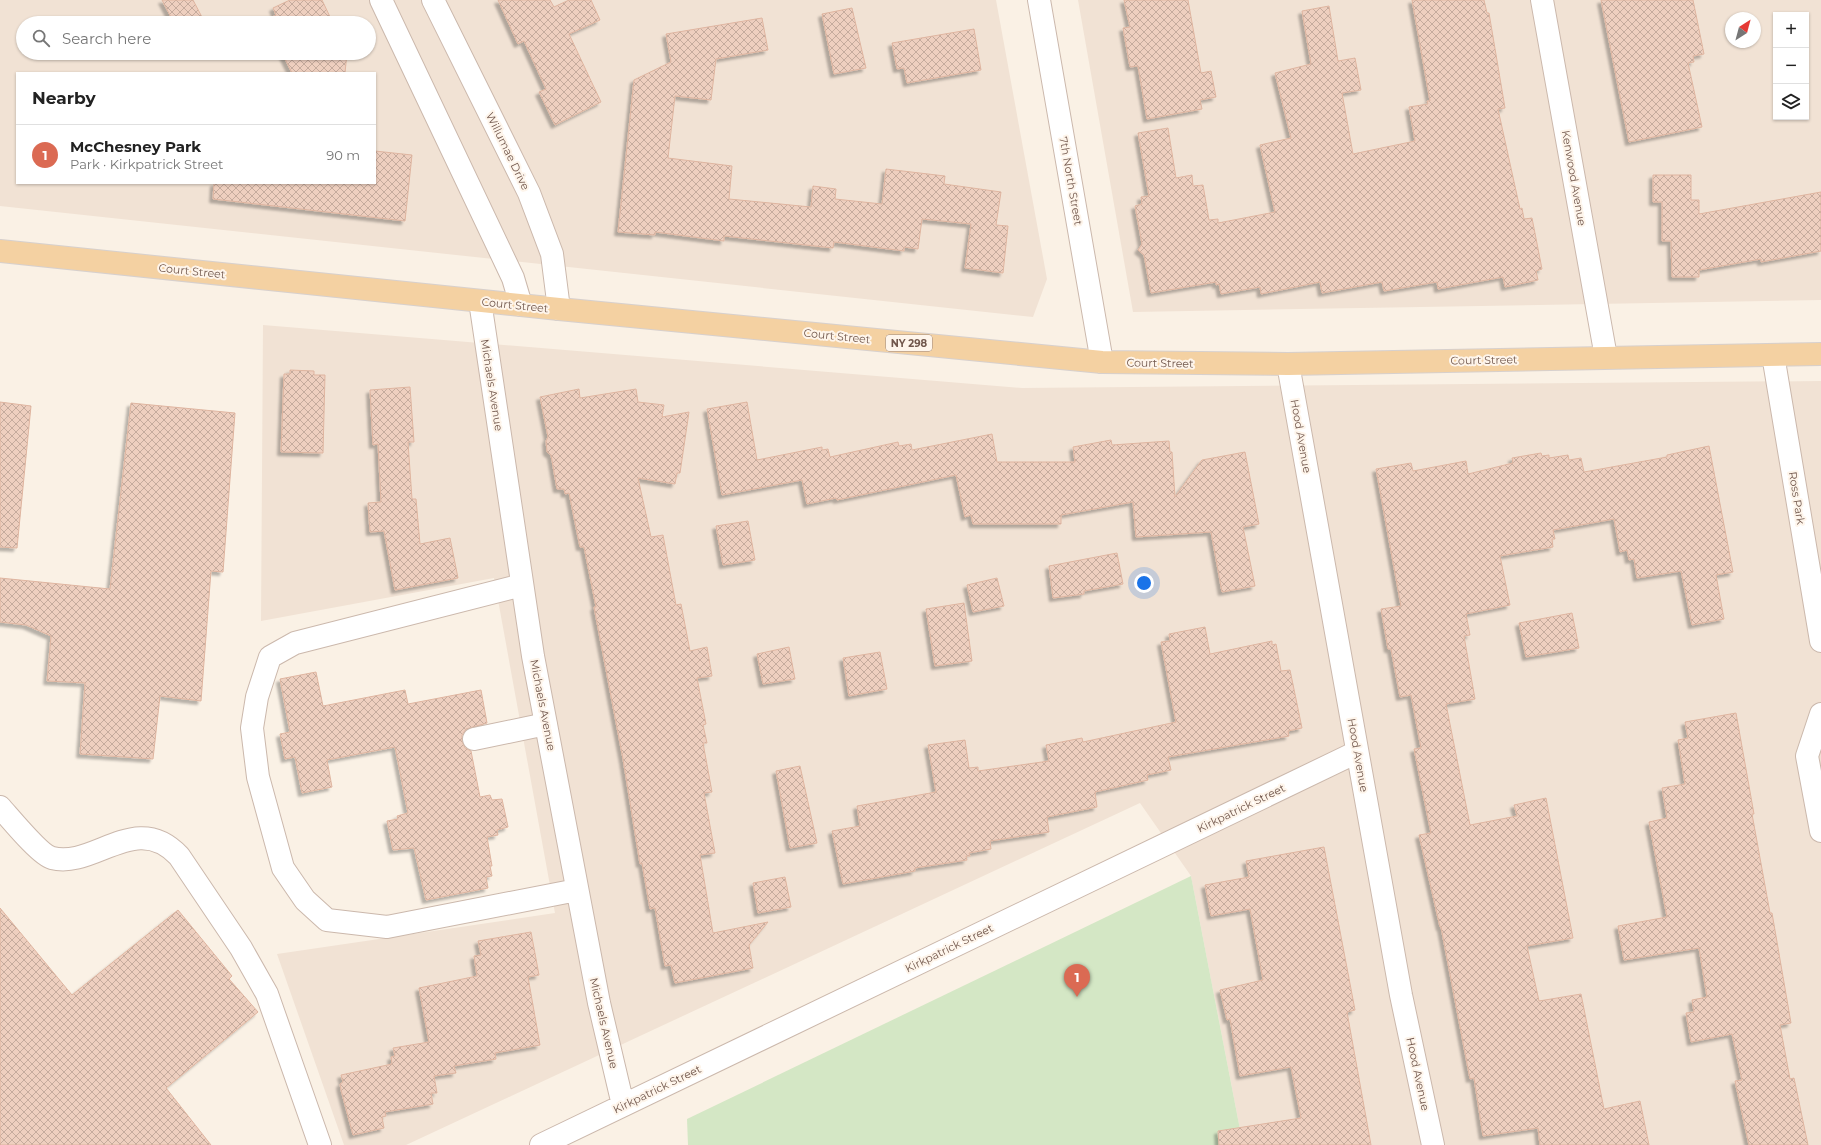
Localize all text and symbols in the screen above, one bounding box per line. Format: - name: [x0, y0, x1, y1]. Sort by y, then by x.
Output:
- north arrow: [1725, 12, 1761, 48]
- map controls: [1773, 12, 1809, 120]
- button: +: [1773, 12, 1809, 48]
- search box: [16, 16, 376, 60]
- icon: search: [30, 27, 52, 49]
- text: Search here: [62, 29, 151, 48]
- button: −: [1773, 48, 1809, 84]
- button: layers: [1773, 84, 1809, 120]
- text: Nearby: [32, 88, 96, 108]
- street label: Willumae Drive: [483, 110, 533, 192]
- street label: Kenwood Avenue: [1559, 129, 1589, 227]
- street label: 7th North Street: [1056, 136, 1086, 227]
- text: McChesney Park: [70, 137, 201, 156]
- text: 1: [42, 147, 48, 163]
- text: 90 m: [326, 147, 360, 163]
- text: Park · Kirkpatrick Street: [70, 156, 223, 172]
- street label: Court Street: [158, 261, 227, 282]
- street label: Court Street: [481, 295, 550, 316]
- street label: Court Street: [803, 326, 872, 347]
- road number: NY 298: [886, 335, 932, 351]
- street label: Michaels Avenue: [478, 338, 506, 432]
- street label: Court Street: [1450, 352, 1518, 368]
- street label: Court Street: [1126, 355, 1194, 371]
- street label: Hood Avenue: [1288, 398, 1314, 474]
- street label: Ross Park: [1786, 470, 1808, 526]
- your location: [1134, 573, 1154, 593]
- street label: Michaels Avenue: [527, 658, 559, 752]
- street label: Hood Avenue: [1345, 717, 1371, 793]
- street label: Kirkpatrick Street: [1195, 780, 1288, 835]
- street label: Kirkpatrick Street: [903, 920, 996, 975]
- pin: 1: [1064, 964, 1090, 997]
- street label: Michaels Avenue: [587, 976, 621, 1070]
- street label: Hood Avenue: [1403, 1036, 1433, 1112]
- street label: Kirkpatrick Street: [611, 1061, 704, 1116]

